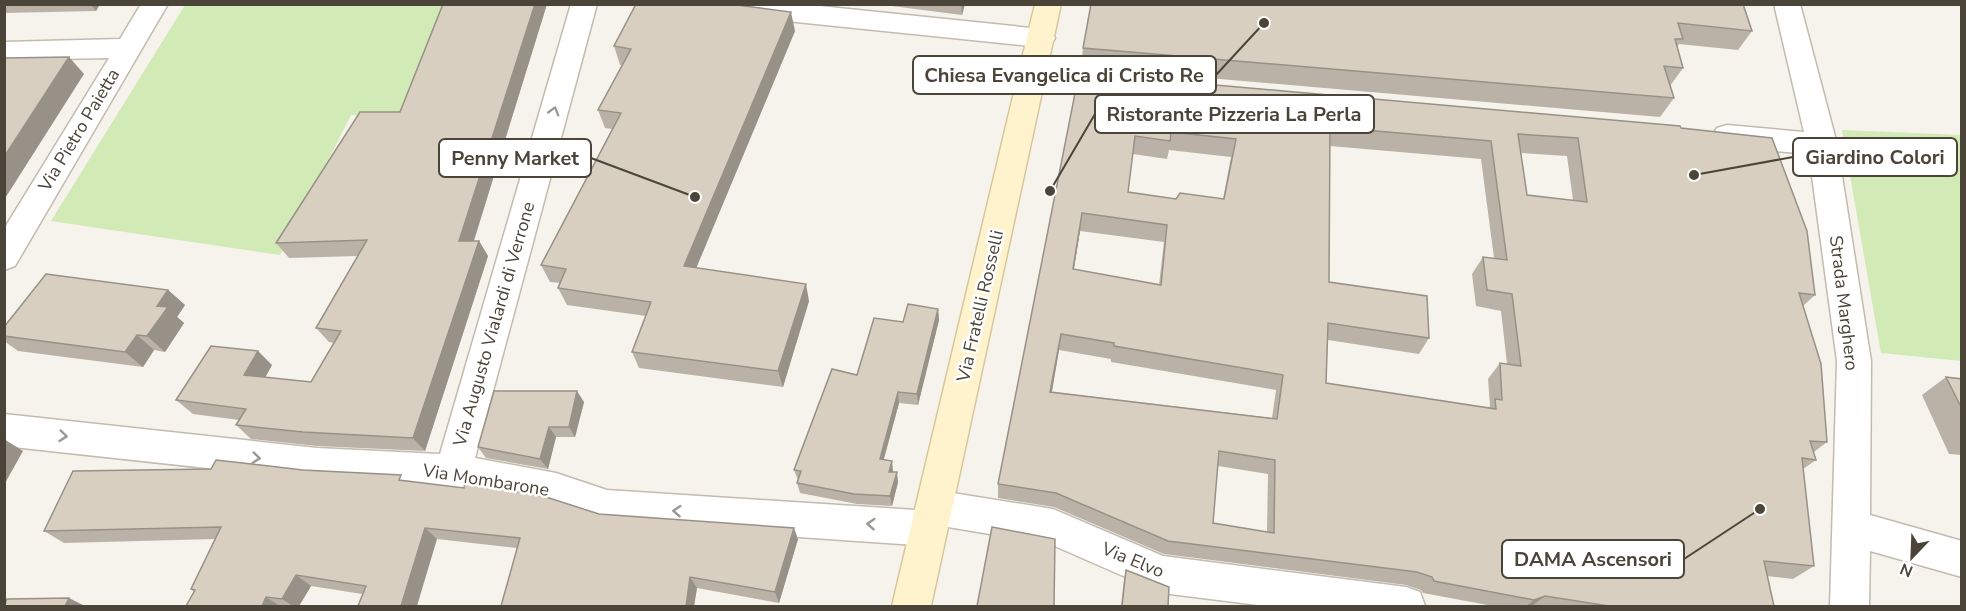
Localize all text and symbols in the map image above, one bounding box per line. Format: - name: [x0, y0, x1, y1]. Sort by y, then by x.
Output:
- callout: Chiesa Evangelica di Cristo Re: [913, 56, 1216, 94]
- text: Chiesa Evangelica di Cristo Re: [924, 62, 1204, 89]
- street label: Via Pietro Paietta: [32, 64, 125, 197]
- callout: Ristorante Pizzeria La Perla: [1095, 95, 1374, 133]
- text: Ristorante Pizzeria La Perla: [1107, 101, 1361, 128]
- one-way arrow: [547, 107, 559, 117]
- callout: Giardino Colori: [1793, 138, 1957, 176]
- callout: Penny Market: [439, 139, 591, 177]
- text: Giardino Colori: [1805, 144, 1945, 171]
- text: Penny Market: [451, 145, 579, 172]
- street label: Via Augusto Vialardi di Verrone: [447, 199, 540, 450]
- street label: Via Fratelli Rosselli: [951, 228, 1009, 385]
- street label: Strada Marghero: [1824, 234, 1864, 372]
- one-way arrow: [58, 429, 67, 442]
- one-way arrow: [252, 451, 261, 464]
- street label: Via Mombarone: [420, 458, 551, 502]
- one-way arrow: [672, 505, 681, 518]
- one-way arrow: [867, 518, 876, 531]
- north arrow: [1882, 527, 1942, 587]
- street label: Via Elvo: [1097, 536, 1168, 583]
- callout: DAMA Ascensori: [1502, 540, 1684, 578]
- text: DAMA Ascensori: [1514, 546, 1672, 573]
- text: N: [1897, 557, 1916, 582]

